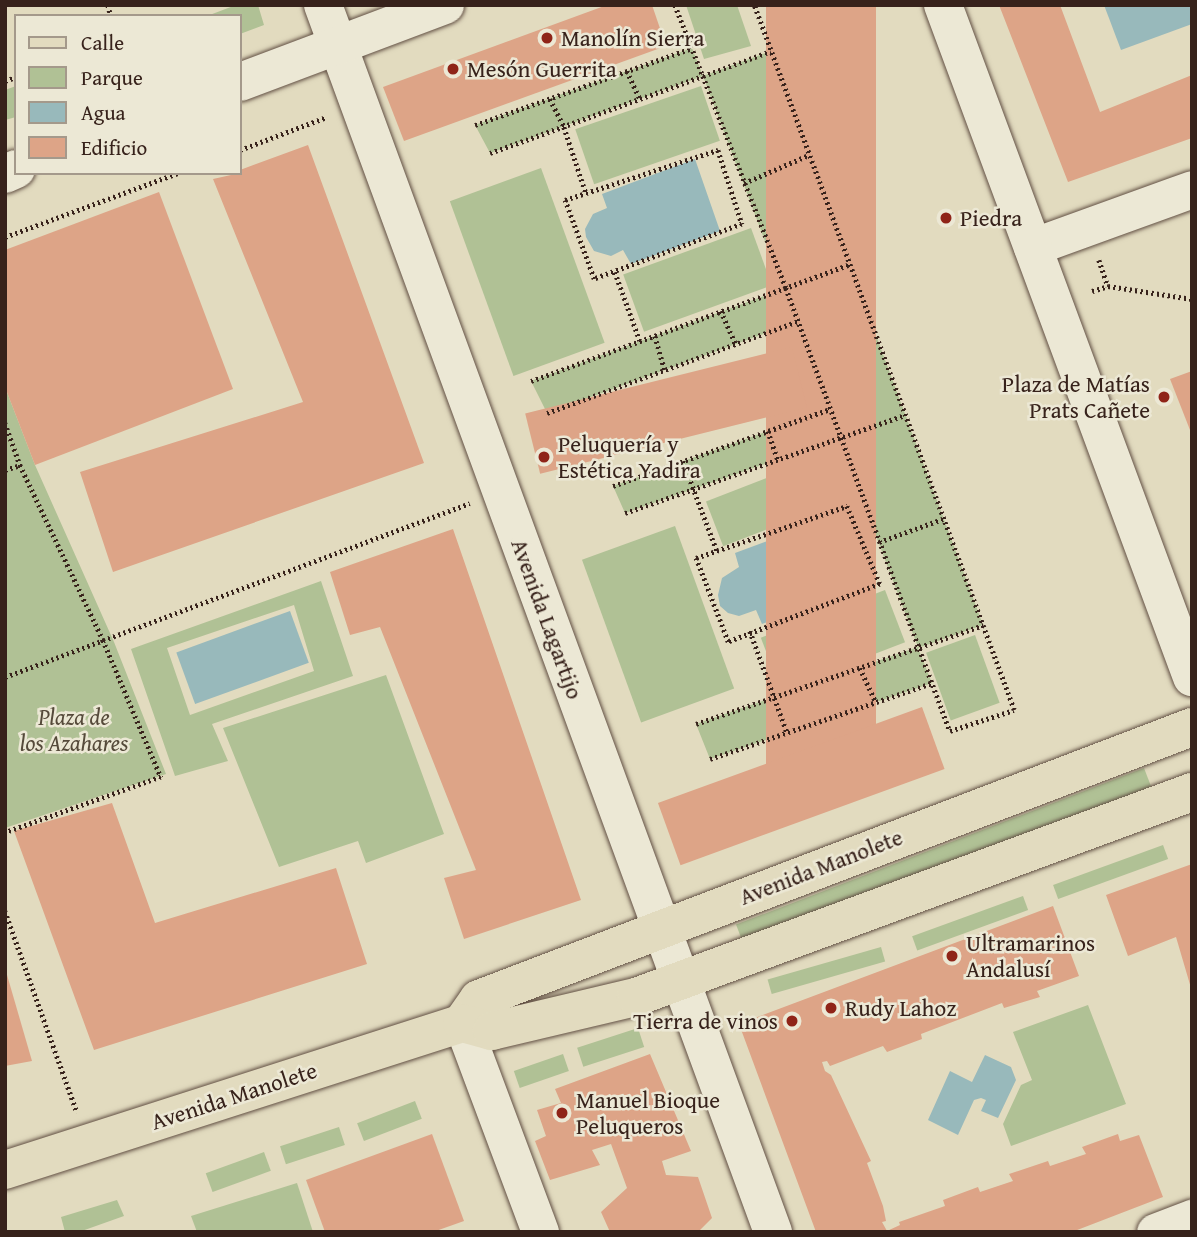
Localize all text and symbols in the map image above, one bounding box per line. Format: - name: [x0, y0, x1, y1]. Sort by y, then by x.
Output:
- legend: [14, 14, 242, 175]
- place label: Manolín Sierra: [561, 24, 704, 52]
- text: Calle: [81, 27, 124, 58]
- marker: Manolín Sierra: [539, 30, 555, 46]
- place label: Mesón Guerrita: [467, 55, 617, 83]
- marker: Mesón Guerrita: [445, 61, 461, 77]
- text: Parque: [81, 62, 143, 93]
- text: Agua: [81, 97, 125, 128]
- text: Edificio: [81, 132, 147, 163]
- place label: Piedra: [960, 204, 1022, 232]
- marker: Piedra: [938, 210, 954, 226]
- place label: Plaza de Matías Prats Cañete: [1002, 370, 1150, 424]
- marker: Plaza de Matías Prats Cañete: [1156, 389, 1172, 405]
- place label: Peluquería y Estética Yadira: [558, 430, 701, 484]
- marker: Peluquería y Estética Yadira: [536, 449, 552, 465]
- street label: Avenida Lagartijo: [505, 535, 589, 703]
- park label: Plaza de los Azahares: [20, 703, 128, 757]
- street label: Avenida Manolete: [735, 823, 907, 911]
- place label: Ultramarinos Andalusí: [966, 929, 1095, 983]
- marker: Ultramarinos Andalusí: [944, 948, 960, 964]
- place label: Rudy Lahoz: [845, 994, 956, 1022]
- marker: Rudy Lahoz: [823, 1000, 839, 1016]
- place label: Tierra de vinos: [633, 1007, 778, 1035]
- marker: Tierra de vinos: [784, 1013, 800, 1029]
- street label: Avenida Manolete: [148, 1056, 320, 1136]
- place label: Manuel Bioque Peluqueros: [576, 1086, 720, 1140]
- marker: Manuel Bioque Peluqueros: [554, 1105, 570, 1121]

